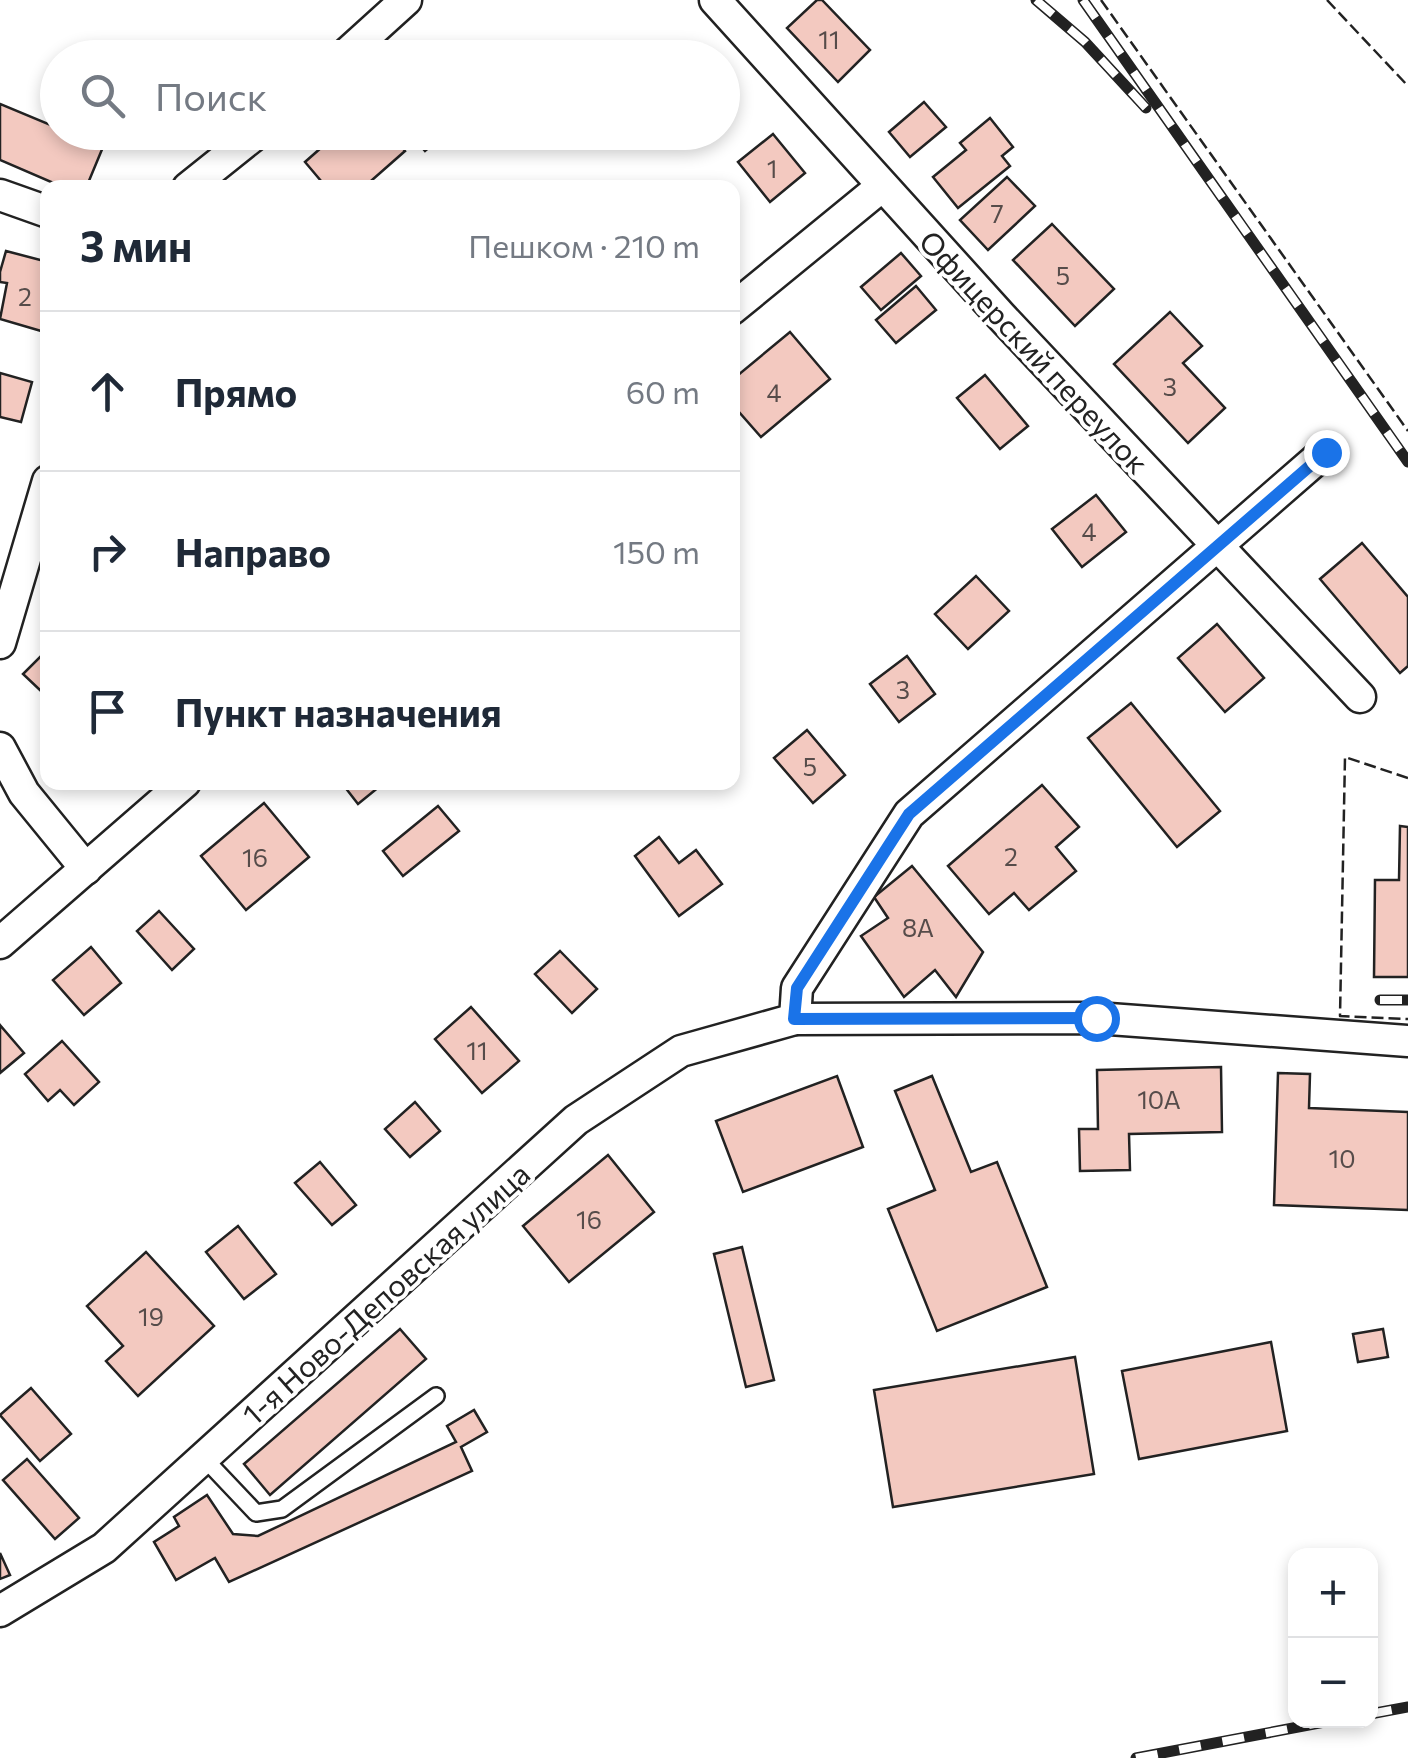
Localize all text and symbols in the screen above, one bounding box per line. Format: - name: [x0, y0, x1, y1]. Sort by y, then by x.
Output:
- house number: 11: [818, 24, 840, 54]
- search box: [40, 40, 740, 150]
- icon: search: [75, 68, 130, 123]
- text: Поиск: [155, 72, 267, 119]
- house number: 1: [767, 153, 777, 183]
- house number: 7: [990, 198, 1004, 228]
- text: 3 мин: [80, 219, 192, 271]
- street label: Офицерский переулок: [913, 222, 1157, 480]
- text: Пешком · 210 m: [468, 225, 700, 265]
- house number: 5: [1056, 260, 1070, 290]
- house number: 2: [18, 281, 32, 311]
- icon: ahead: [80, 364, 135, 419]
- text: Прямо: [175, 368, 297, 415]
- text: 60 m: [626, 371, 700, 411]
- house number: 3: [1163, 371, 1177, 401]
- house number: 4: [766, 377, 782, 407]
- route end: [1304, 430, 1350, 476]
- house number: 4: [1081, 516, 1097, 546]
- icon: right: [80, 524, 135, 579]
- text: Направо: [175, 528, 331, 575]
- text: 150 m: [613, 531, 700, 571]
- house number: 3: [896, 674, 910, 704]
- icon: arrive: [80, 684, 135, 739]
- text: Пункт назначения: [175, 688, 502, 735]
- house number: 5: [803, 751, 817, 781]
- house number: 2: [1004, 841, 1018, 871]
- house number: 16: [242, 842, 268, 872]
- house number: 8А: [902, 912, 934, 942]
- route start: [1074, 996, 1120, 1042]
- house number: 11: [466, 1035, 488, 1065]
- house number: 10А: [1137, 1084, 1181, 1114]
- house number: 10: [1328, 1143, 1356, 1173]
- street label: 1-я Ново-Деповская улица: [234, 1154, 536, 1432]
- house number: 16: [576, 1204, 602, 1234]
- house number: 19: [138, 1301, 164, 1331]
- map controls: [1288, 1548, 1378, 1728]
- button: +: [1288, 1548, 1378, 1638]
- button: −: [1288, 1638, 1378, 1728]

